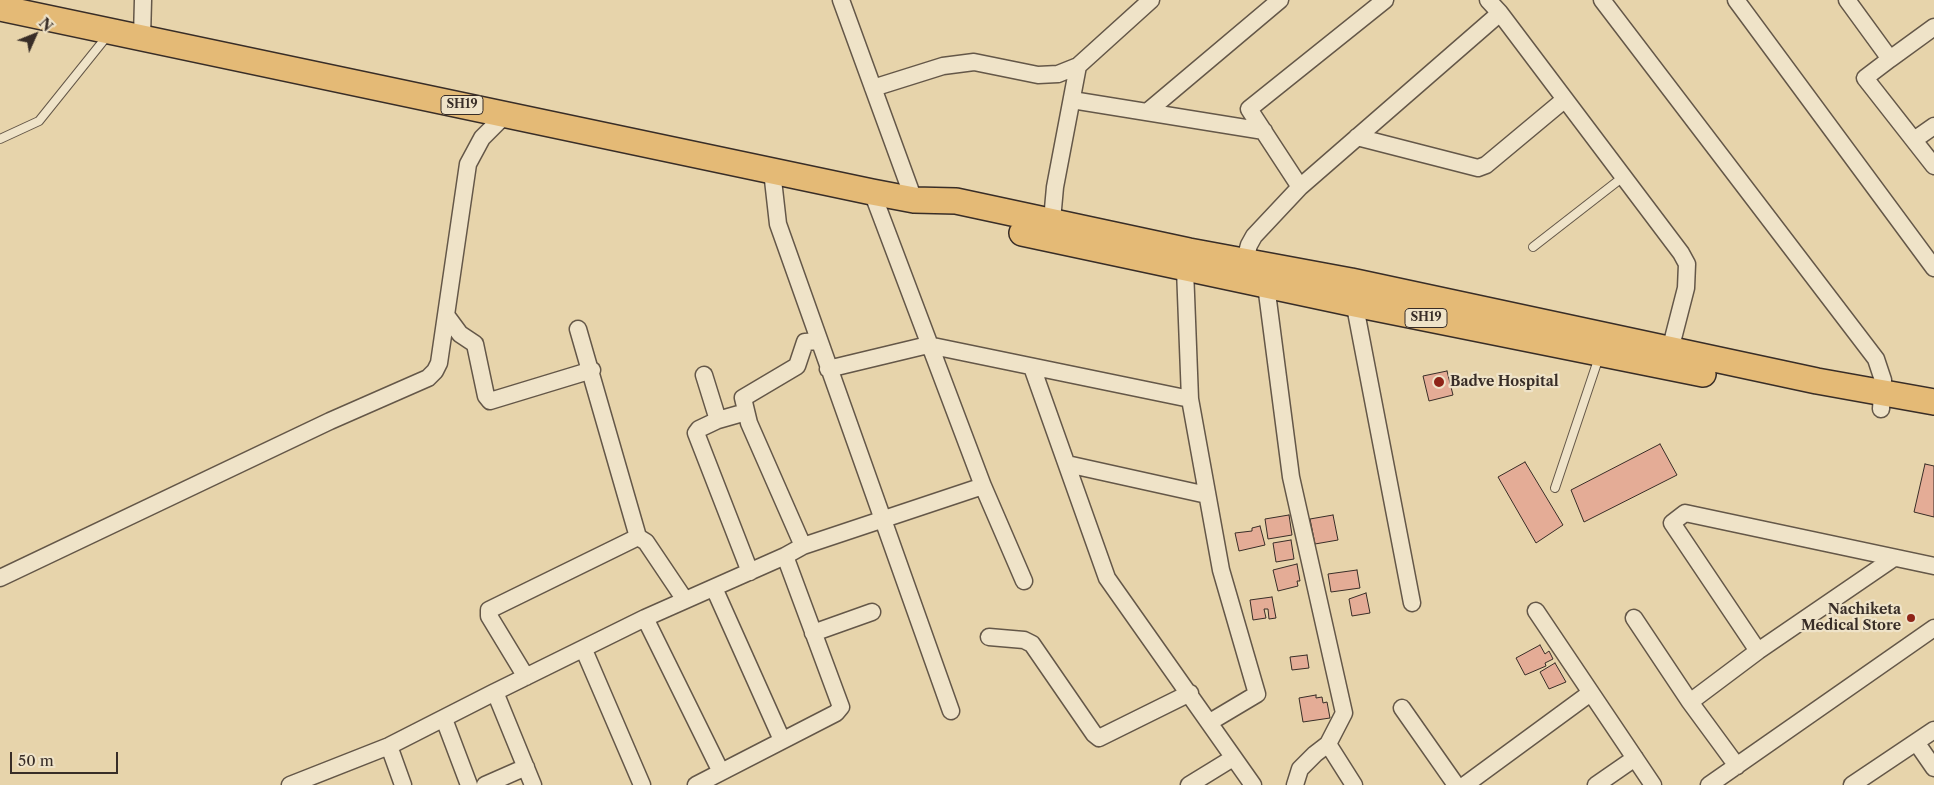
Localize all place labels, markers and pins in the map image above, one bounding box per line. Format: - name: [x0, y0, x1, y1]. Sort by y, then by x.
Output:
- place label: Badve Hospital: [1450, 374, 1559, 390]
- marker: Badve Hospital: [1432, 375, 1446, 389]
- place label: Nachiketa Medical Store: [1801, 602, 1901, 634]
- marker: Nachiketa Medical Store: [1905, 612, 1917, 624]

